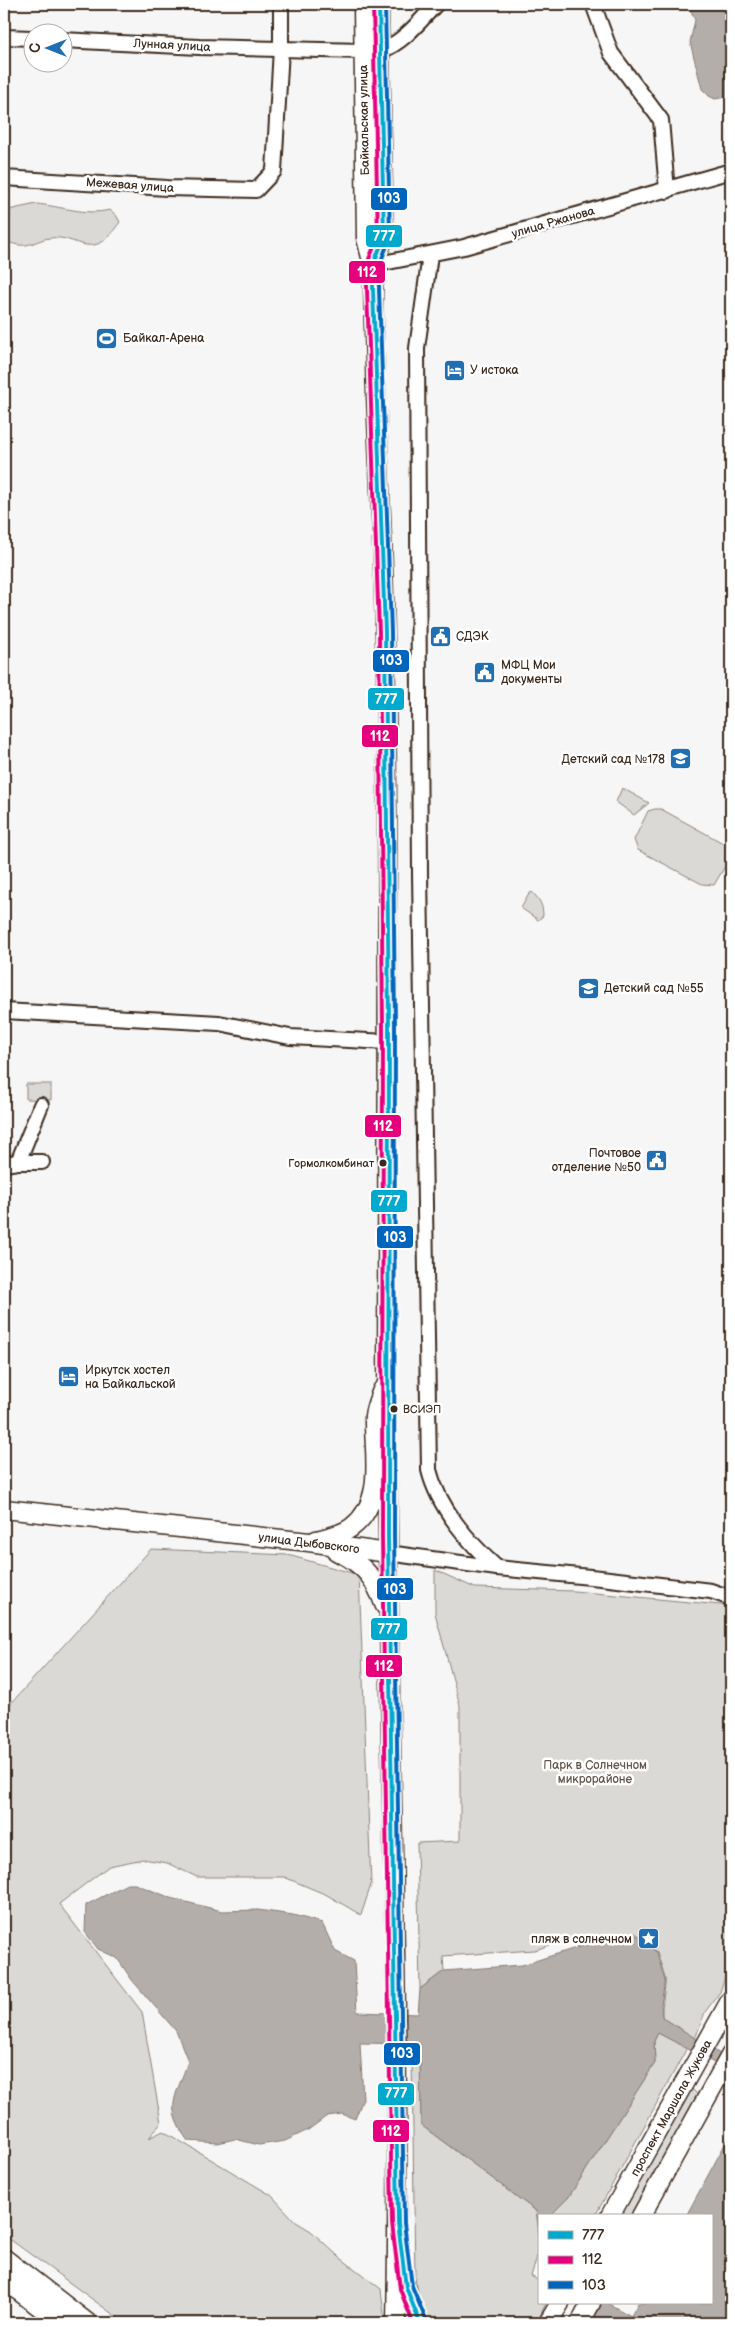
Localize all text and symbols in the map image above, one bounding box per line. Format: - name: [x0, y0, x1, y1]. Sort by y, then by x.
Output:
- north arrow: [22, 22, 72, 72]
- street label: Лунная улица: [132, 36, 211, 55]
- text: С: [27, 43, 44, 53]
- street label: Байкальская улица: [356, 65, 373, 175]
- street label: Межевая улица: [85, 175, 174, 196]
- line badge: 103: [370, 187, 408, 211]
- text: 103: [378, 190, 400, 207]
- street label: улица Ржанова: [510, 203, 596, 242]
- line badge: 777: [365, 224, 403, 248]
- text: 777: [372, 228, 396, 245]
- line badge: 112: [348, 260, 386, 284]
- text: 112: [357, 264, 378, 281]
- sports icon: Байкал-Арена: [95, 326, 119, 350]
- place label: Байкал-Арена: [123, 331, 204, 346]
- hotel icon: У истока: [442, 358, 466, 382]
- place label: У истока: [470, 363, 519, 378]
- public building icon: СДЭК: [428, 624, 452, 648]
- place label: СДЭК: [456, 629, 489, 644]
- line badge: 103: [372, 649, 410, 673]
- text: 103: [380, 652, 402, 669]
- place label: МФЦ Мои документы: [501, 658, 562, 687]
- public building icon: МФЦ Мои документы: [473, 660, 497, 684]
- line badge: 777: [367, 687, 405, 711]
- text: 777: [374, 691, 398, 708]
- line badge: 112: [361, 724, 399, 748]
- text: 112: [370, 728, 391, 745]
- school or university icon: Детский сад №178: [669, 747, 693, 771]
- place label: Детский сад №178: [561, 752, 665, 767]
- school or university icon: Детский сад №55: [576, 976, 600, 1000]
- place label: Детский сад №55: [604, 981, 704, 996]
- line badge: 112: [364, 1114, 402, 1138]
- text: 112: [373, 1118, 394, 1135]
- place label: Почтовое отделение №50: [552, 1146, 641, 1175]
- public building icon: Почтовое отделение №50: [645, 1148, 669, 1172]
- place label: Гормолкомбинат: [288, 1157, 374, 1170]
- marker: Гормолкомбинат: [378, 1158, 388, 1168]
- line badge: 777: [370, 1189, 408, 1213]
- text: 777: [377, 1193, 401, 1210]
- line badge: 103: [376, 1225, 414, 1249]
- text: 103: [384, 1229, 406, 1246]
- place label: Иркутск хостел на Байкальской: [85, 1363, 176, 1392]
- hotel icon: Иркутск хостел на Байкальской: [57, 1365, 81, 1389]
- place label: ВСИЭП: [403, 1403, 441, 1416]
- marker: ВСИЭП: [389, 1404, 399, 1414]
- street label: улица Дыбовского: [258, 1530, 360, 1557]
- line badge: 103: [376, 1577, 414, 1601]
- text: 103: [384, 1581, 406, 1598]
- line badge: 777: [370, 1617, 408, 1641]
- text: 777: [377, 1621, 401, 1638]
- line badge: 112: [365, 1654, 403, 1678]
- text: 112: [374, 1658, 395, 1675]
- park label: Парк в Солнечном микрорайоне: [543, 1758, 647, 1787]
- place icon: пляж в солнечном: [636, 1927, 660, 1951]
- place label: пляж в солнечном: [531, 1932, 632, 1947]
- street label: проспект Маршала Жукова: [628, 2037, 715, 2179]
- line badge: 103: [383, 2042, 421, 2066]
- text: 103: [391, 2045, 413, 2062]
- line badge: 777: [377, 2082, 415, 2106]
- text: 777: [384, 2085, 408, 2102]
- line badge: 112: [372, 2119, 410, 2143]
- text: 112: [381, 2123, 402, 2140]
- legend: [538, 2214, 712, 2304]
- text: 777: [582, 2226, 605, 2245]
- text: 112: [582, 2250, 603, 2269]
- text: 103: [582, 2276, 606, 2295]

